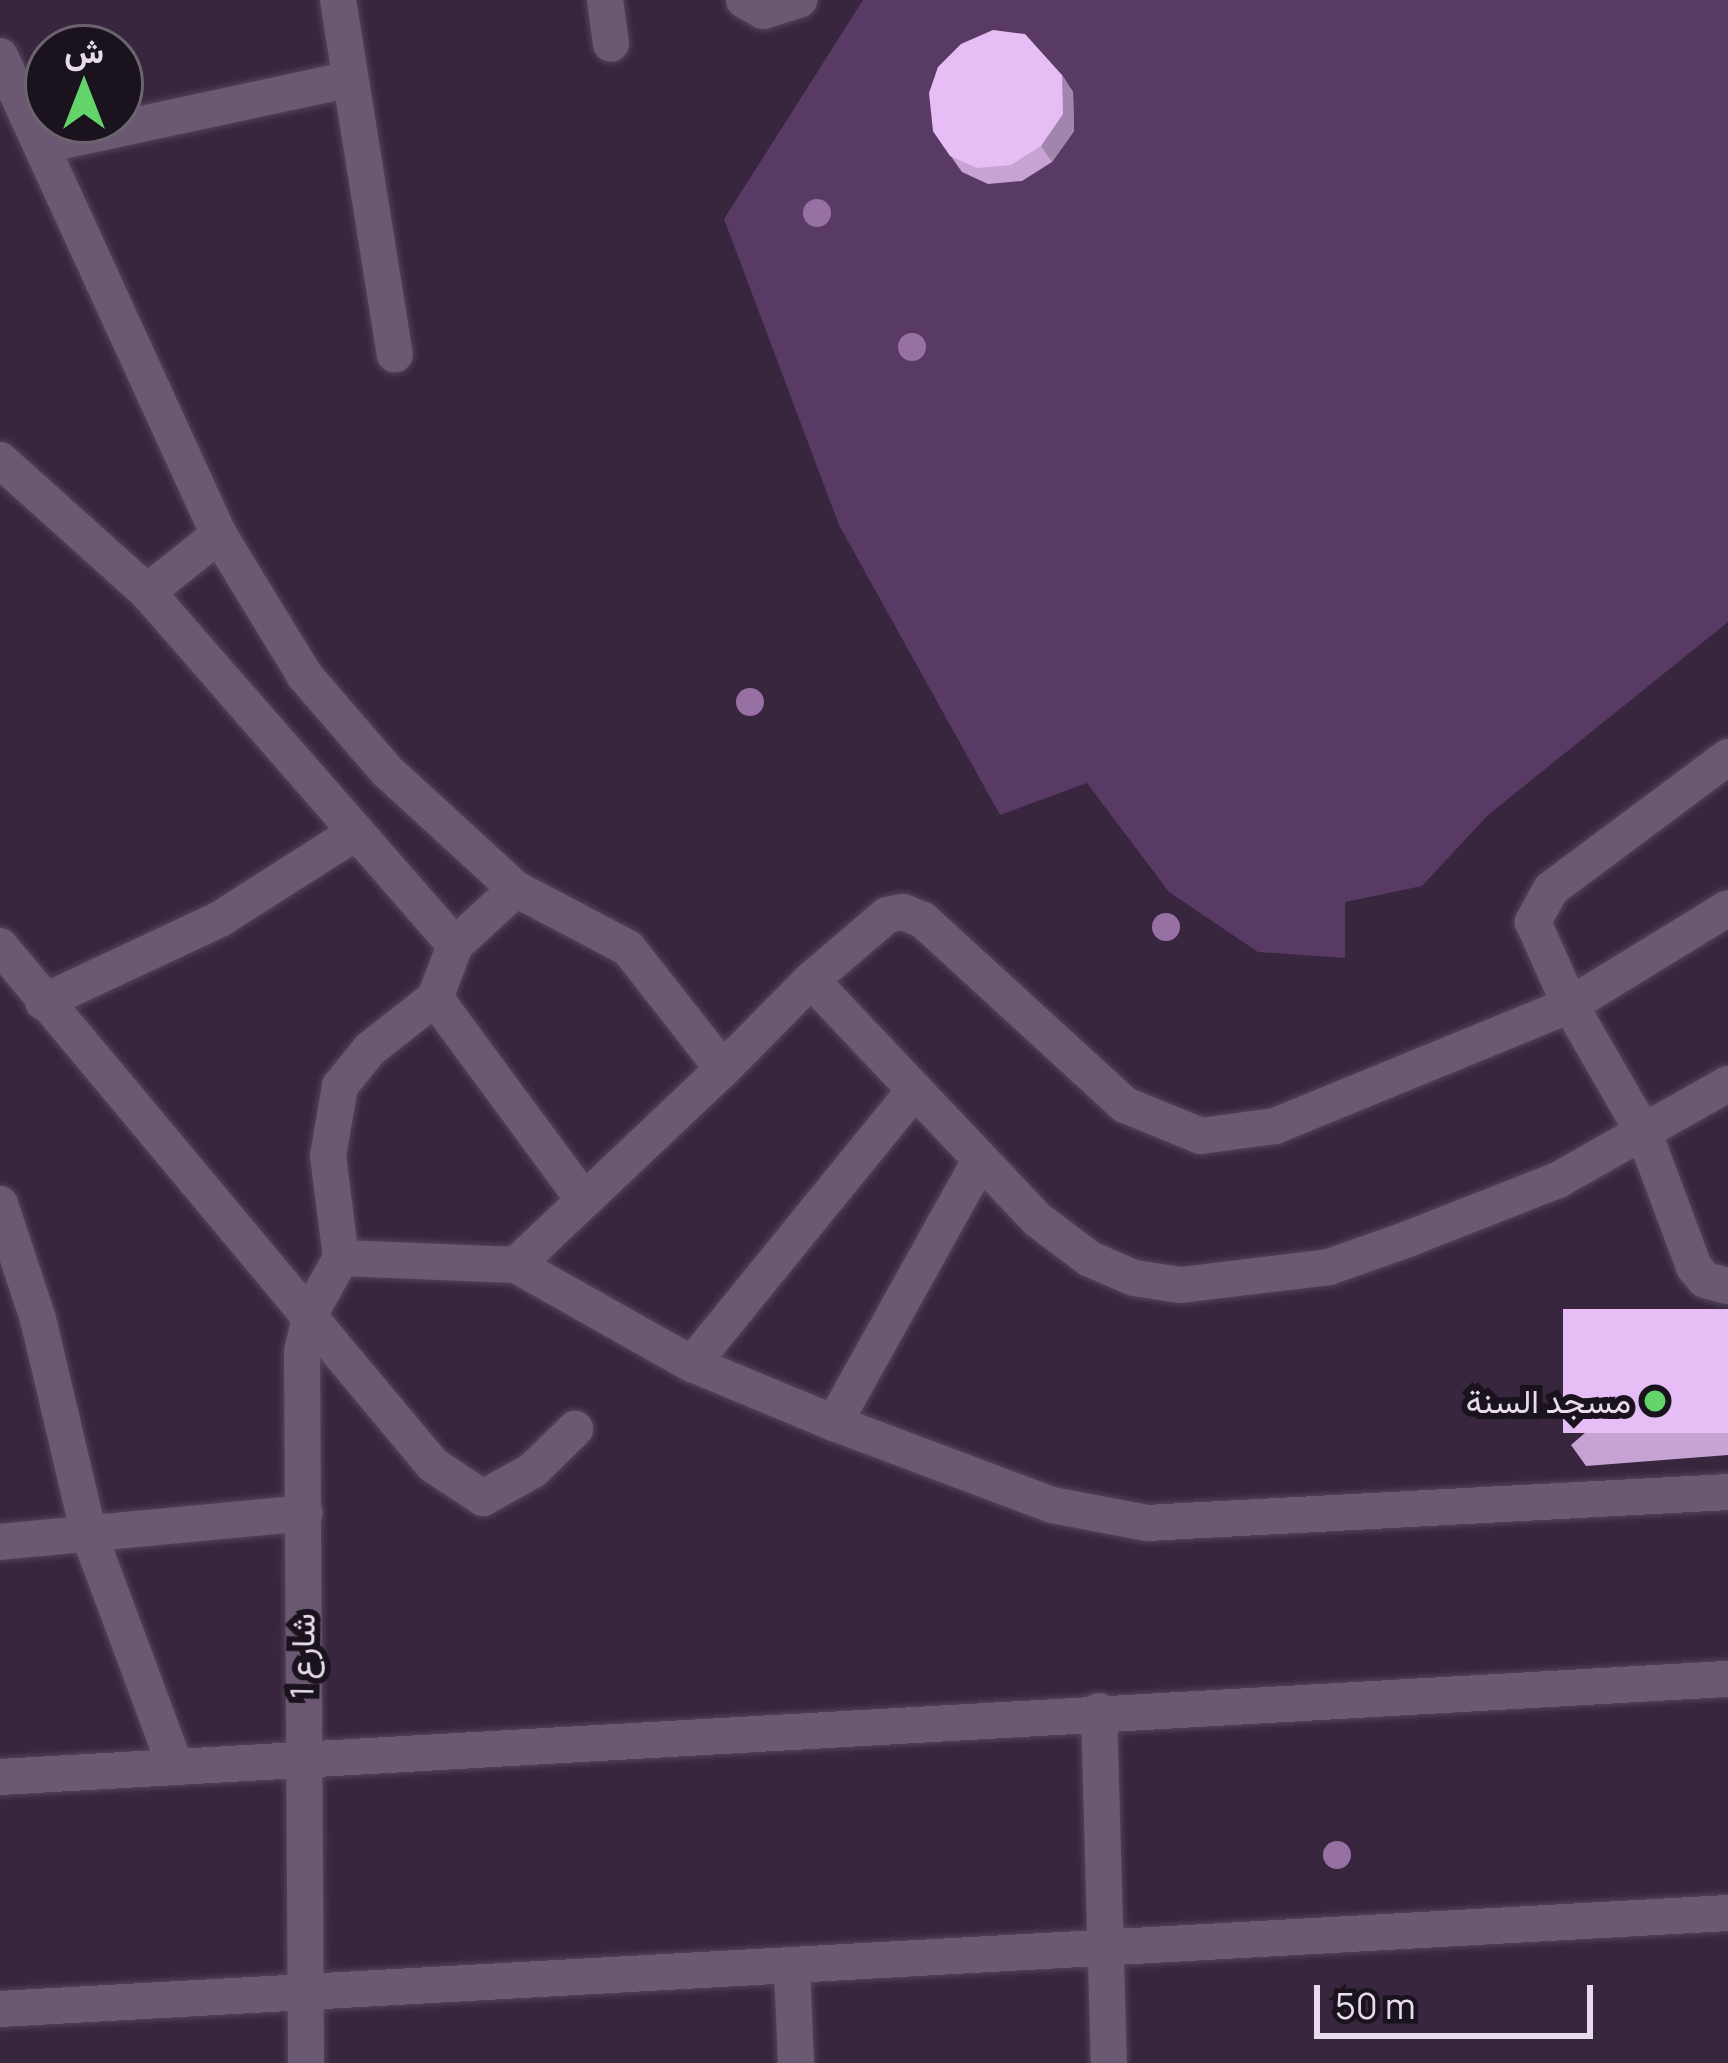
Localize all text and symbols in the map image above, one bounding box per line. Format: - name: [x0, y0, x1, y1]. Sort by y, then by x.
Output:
- north arrow: [24, 24, 144, 144]
- text: ش: [64, 28, 104, 73]
- place label: مسجد السنة: [1466, 1381, 1631, 1421]
- marker: مسجد السنة: [1642, 1388, 1668, 1414]
- street label: شارع 1: [281, 1613, 323, 1699]
- scale bar: [1320, 1961, 1599, 2035]
- text: 50 m: [1335, 1981, 1415, 2030]

